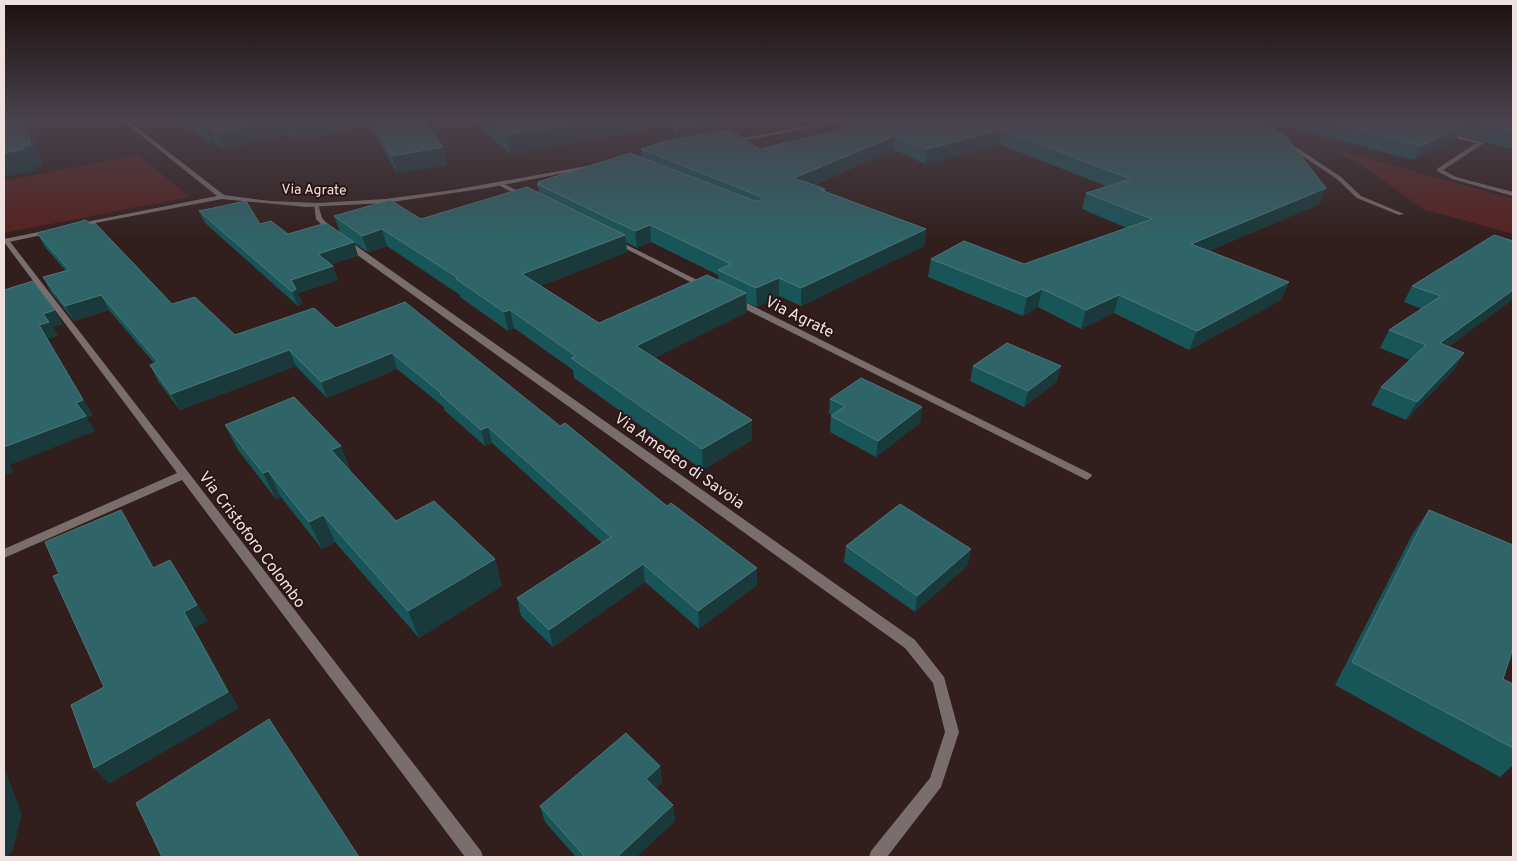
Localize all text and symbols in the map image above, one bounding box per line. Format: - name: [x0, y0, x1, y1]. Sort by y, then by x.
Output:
- street label: Via Agrate: [281, 181, 347, 200]
- street label: Via Agrate: [761, 292, 837, 343]
- street label: Via Amedeo di Savoia: [610, 409, 748, 514]
- street label: Via Cristoforo Colombo: [194, 468, 309, 612]

